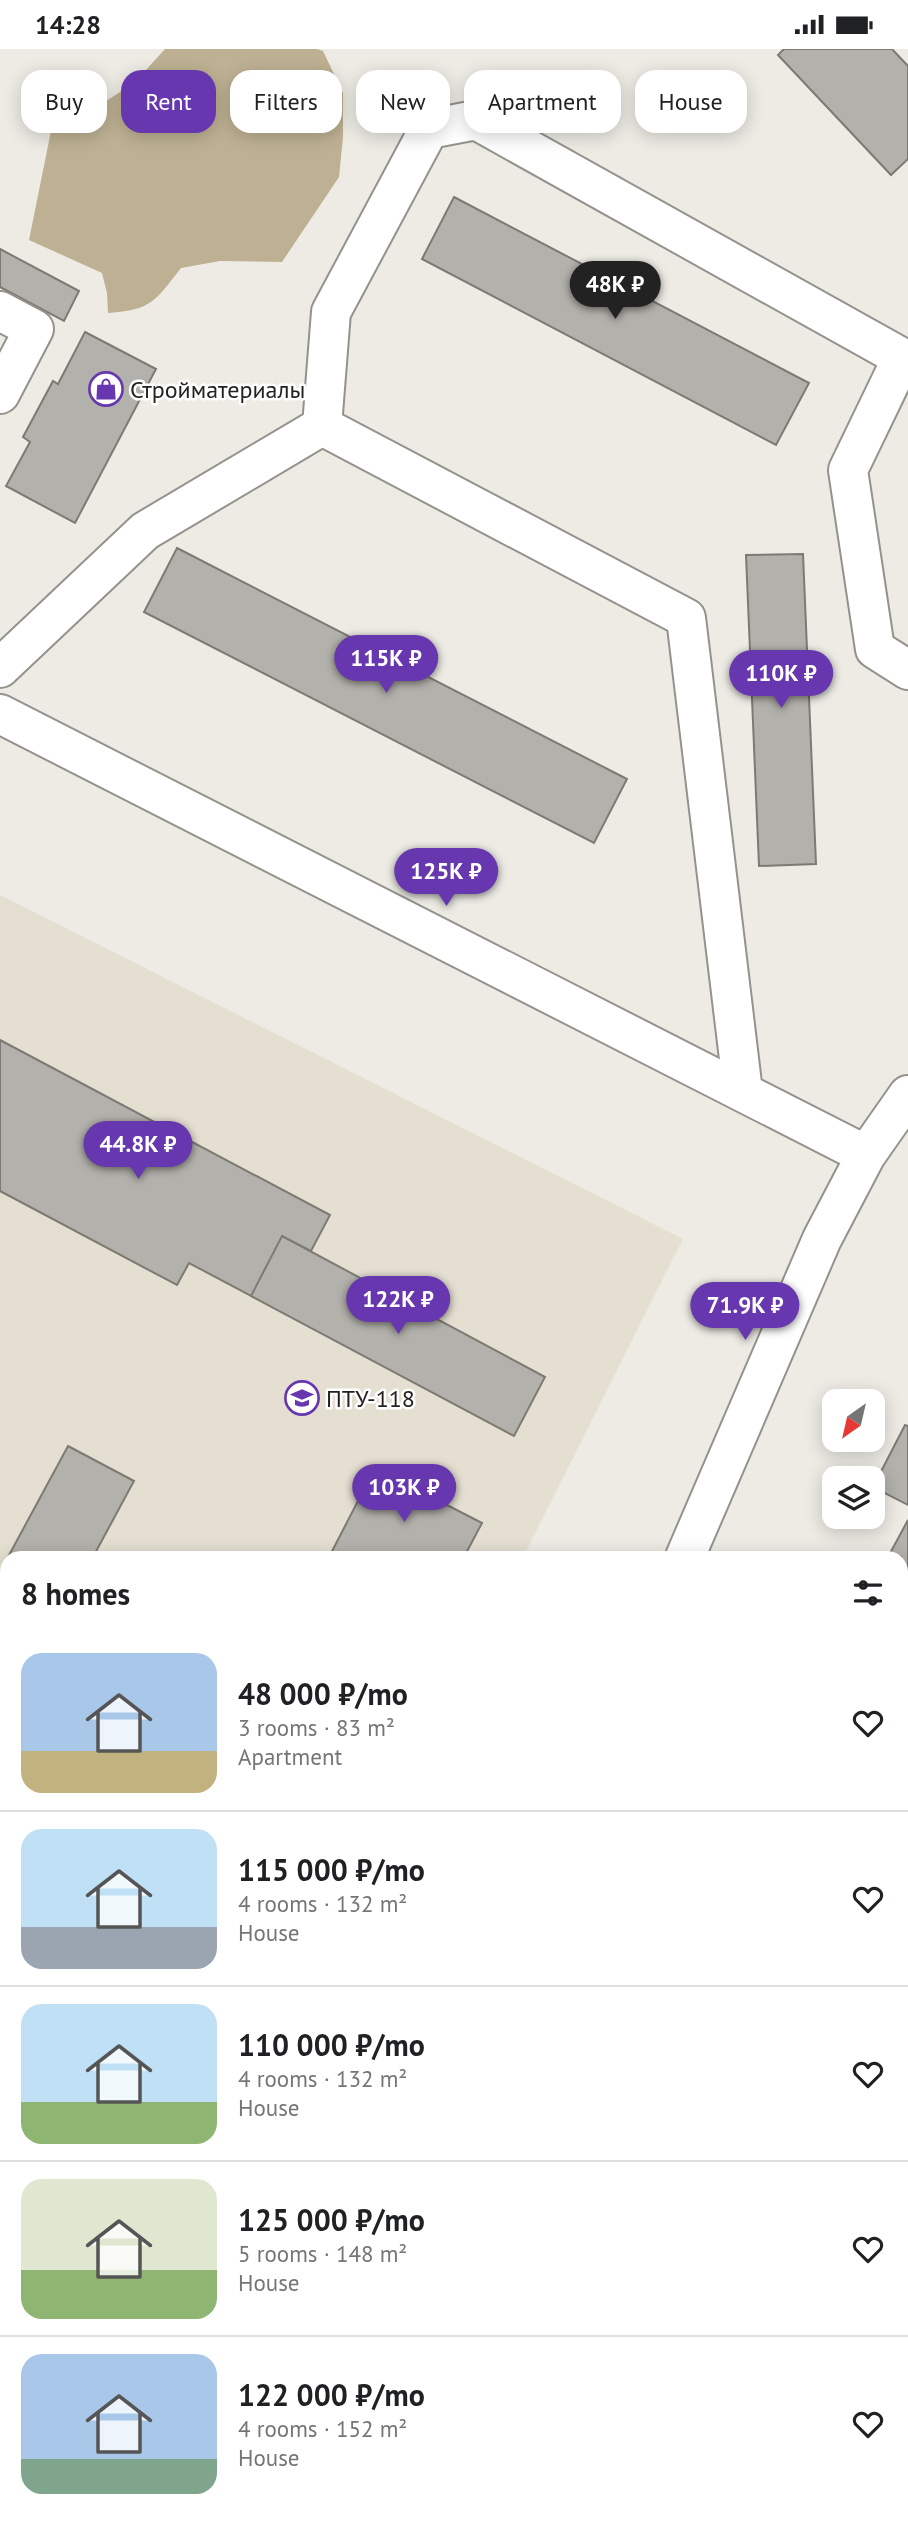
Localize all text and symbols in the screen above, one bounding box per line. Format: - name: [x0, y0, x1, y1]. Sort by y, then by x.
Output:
- text: 14:28: [35, 8, 101, 41]
- chip: Buy: [21, 70, 107, 133]
- chip: Rent: [121, 70, 216, 133]
- chip: Filters: [230, 70, 342, 133]
- chip: New: [356, 70, 450, 133]
- chip: Apartment: [464, 70, 621, 133]
- chip: House: [635, 70, 747, 133]
- pin: 48K ₽: [566, 261, 664, 321]
- text: 48K ₽: [586, 269, 644, 298]
- shop icon: Стройматериалы: [87, 370, 125, 408]
- place label: Стройматериалы: [130, 374, 305, 405]
- pin: 115K ₽: [329, 635, 443, 695]
- text: 115K ₽: [350, 643, 422, 672]
- pin: 110K ₽: [724, 651, 838, 710]
- text: 110K ₽: [745, 658, 817, 687]
- pin: 125K ₽: [389, 849, 503, 908]
- text: 125K ₽: [410, 856, 482, 885]
- pin: 44.8K ₽: [73, 1121, 203, 1181]
- text: 44.8K ₽: [99, 1129, 177, 1158]
- pin: 122K ₽: [341, 1277, 455, 1336]
- pin: 71.9K ₽: [680, 1283, 810, 1342]
- text: 122K ₽: [362, 1284, 434, 1313]
- text: 71.9K ₽: [706, 1290, 784, 1319]
- school or university icon: ПТУ-118: [283, 1379, 321, 1417]
- place label: ПТУ-118: [326, 1383, 415, 1414]
- north arrow: [822, 1389, 886, 1453]
- map controls: [822, 1389, 885, 1529]
- pin: 103K ₽: [347, 1465, 461, 1524]
- button: layers: [822, 1466, 885, 1529]
- text: 103K ₽: [368, 1472, 440, 1501]
- text: 8 homes: [21, 1574, 130, 1613]
- icon: filters: [849, 1574, 887, 1612]
- text: 48 000 ₽/mo: [238, 1674, 408, 1713]
- icon: home: [77, 1681, 161, 1765]
- icon: heart: [849, 1704, 887, 1742]
- text: 3 rooms · 83 m²: [238, 1713, 395, 1742]
- text: Apartment: [238, 1742, 342, 1771]
- text: 115 000 ₽/mo: [238, 1850, 425, 1889]
- icon: home: [77, 1857, 161, 1941]
- icon: heart: [849, 1880, 887, 1918]
- text: 4 rooms · 132 m²: [238, 1889, 407, 1918]
- text: House: [238, 1918, 300, 1947]
- text: 110 000 ₽/mo: [238, 2025, 425, 2064]
- icon: home: [77, 2032, 161, 2116]
- icon: heart: [849, 2055, 887, 2093]
- text: 4 rooms · 132 m²: [238, 2064, 407, 2093]
- text: House: [238, 2093, 300, 2122]
- text: 125 000 ₽/mo: [238, 2200, 425, 2239]
- icon: home: [77, 2207, 161, 2291]
- icon: heart: [849, 2230, 887, 2268]
- text: 5 rooms · 148 m²: [238, 2239, 407, 2268]
- text: House: [238, 2268, 300, 2297]
- text: 122 000 ₽/mo: [238, 2375, 425, 2414]
- icon: home: [77, 2382, 161, 2466]
- icon: heart: [849, 2405, 887, 2443]
- text: 4 rooms · 152 m²: [238, 2414, 407, 2443]
- text: House: [238, 2443, 300, 2472]

